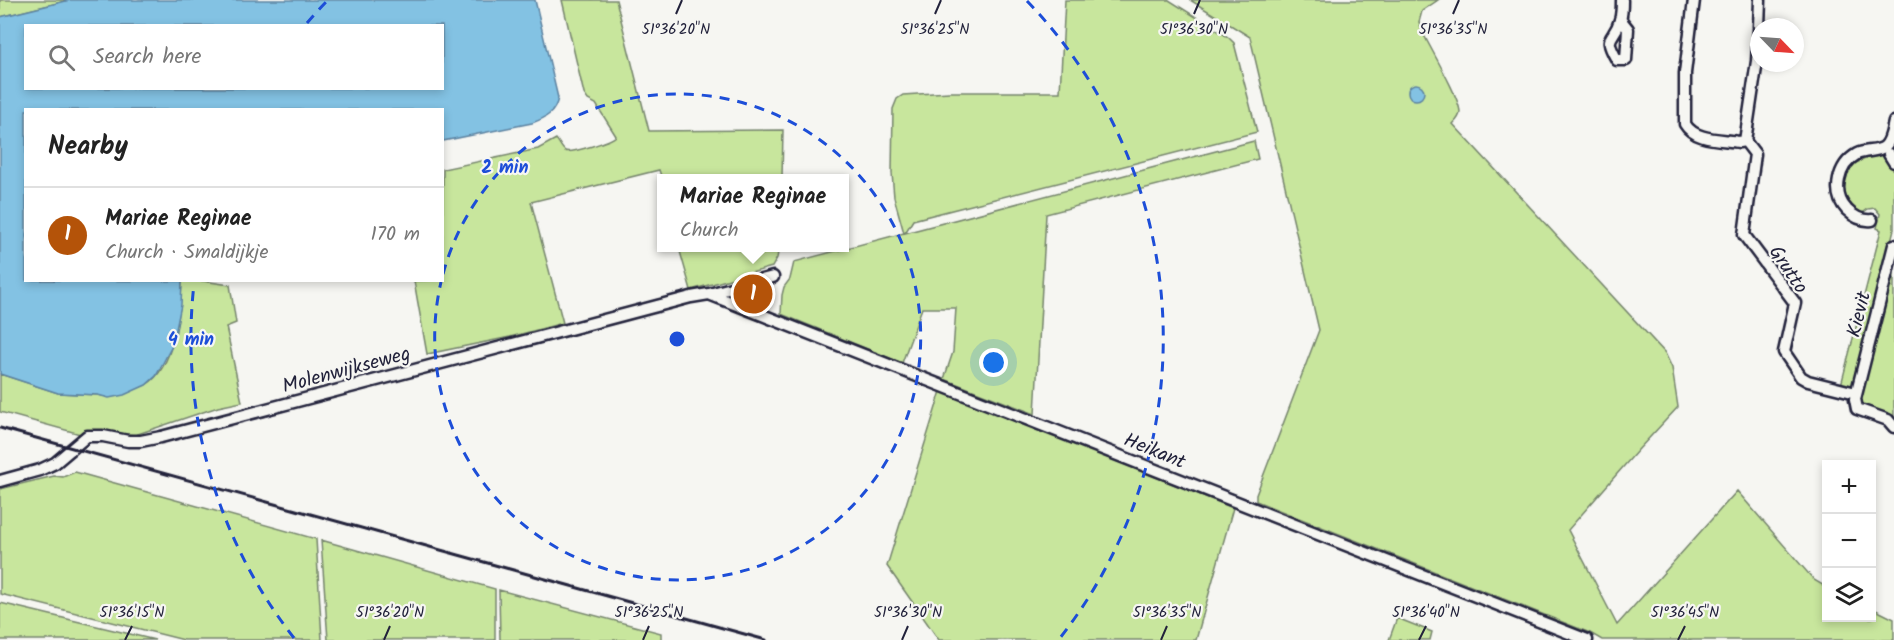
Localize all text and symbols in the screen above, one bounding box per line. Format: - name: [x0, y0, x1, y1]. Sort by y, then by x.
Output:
- text: 51°36'20"N: [642, 18, 710, 42]
- text: 51°36'25"N: [901, 18, 969, 42]
- text: 51°36'30"N: [1160, 18, 1228, 42]
- text: 51°36'35"N: [1419, 18, 1487, 42]
- north arrow: [1750, 18, 1804, 72]
- search box: [24, 24, 444, 90]
- text: Search here: [93, 40, 201, 75]
- icon: search: [45, 41, 78, 74]
- text: Nearby: [48, 126, 128, 168]
- text: 2 min: [482, 154, 528, 183]
- popup: [657, 174, 849, 252]
- text: Mariae Reginae: [680, 180, 826, 215]
- text: Mariae Reginae: [105, 202, 251, 237]
- text: Church: [680, 215, 738, 247]
- text: 1: [64, 219, 71, 251]
- text: 170 m: [371, 219, 420, 251]
- text: Church · Smaldijkje: [105, 237, 268, 269]
- street label: Grutto: [1759, 239, 1815, 301]
- pin: 1: [734, 272, 772, 316]
- street label: Kievit: [1839, 288, 1881, 341]
- text: 4 min: [168, 326, 214, 355]
- centre of rings: [667, 329, 687, 349]
- street label: Molenwijkseweg: [279, 338, 414, 403]
- your location: [979, 348, 1008, 377]
- street label: Heikant: [1118, 425, 1190, 479]
- map controls: [1822, 460, 1876, 622]
- button: +: [1822, 460, 1876, 514]
- button: −: [1822, 514, 1876, 568]
- button: layers: [1822, 568, 1876, 622]
- text: 51°36'15"N: [100, 601, 164, 625]
- text: 51°36'20"N: [356, 601, 424, 625]
- text: 51°36'25"N: [615, 601, 683, 625]
- text: 51°36'30"N: [874, 601, 942, 625]
- text: 51°36'35"N: [1133, 601, 1201, 625]
- text: 51°36'40"N: [1392, 601, 1460, 625]
- text: 51°36'45"N: [1651, 601, 1719, 625]

